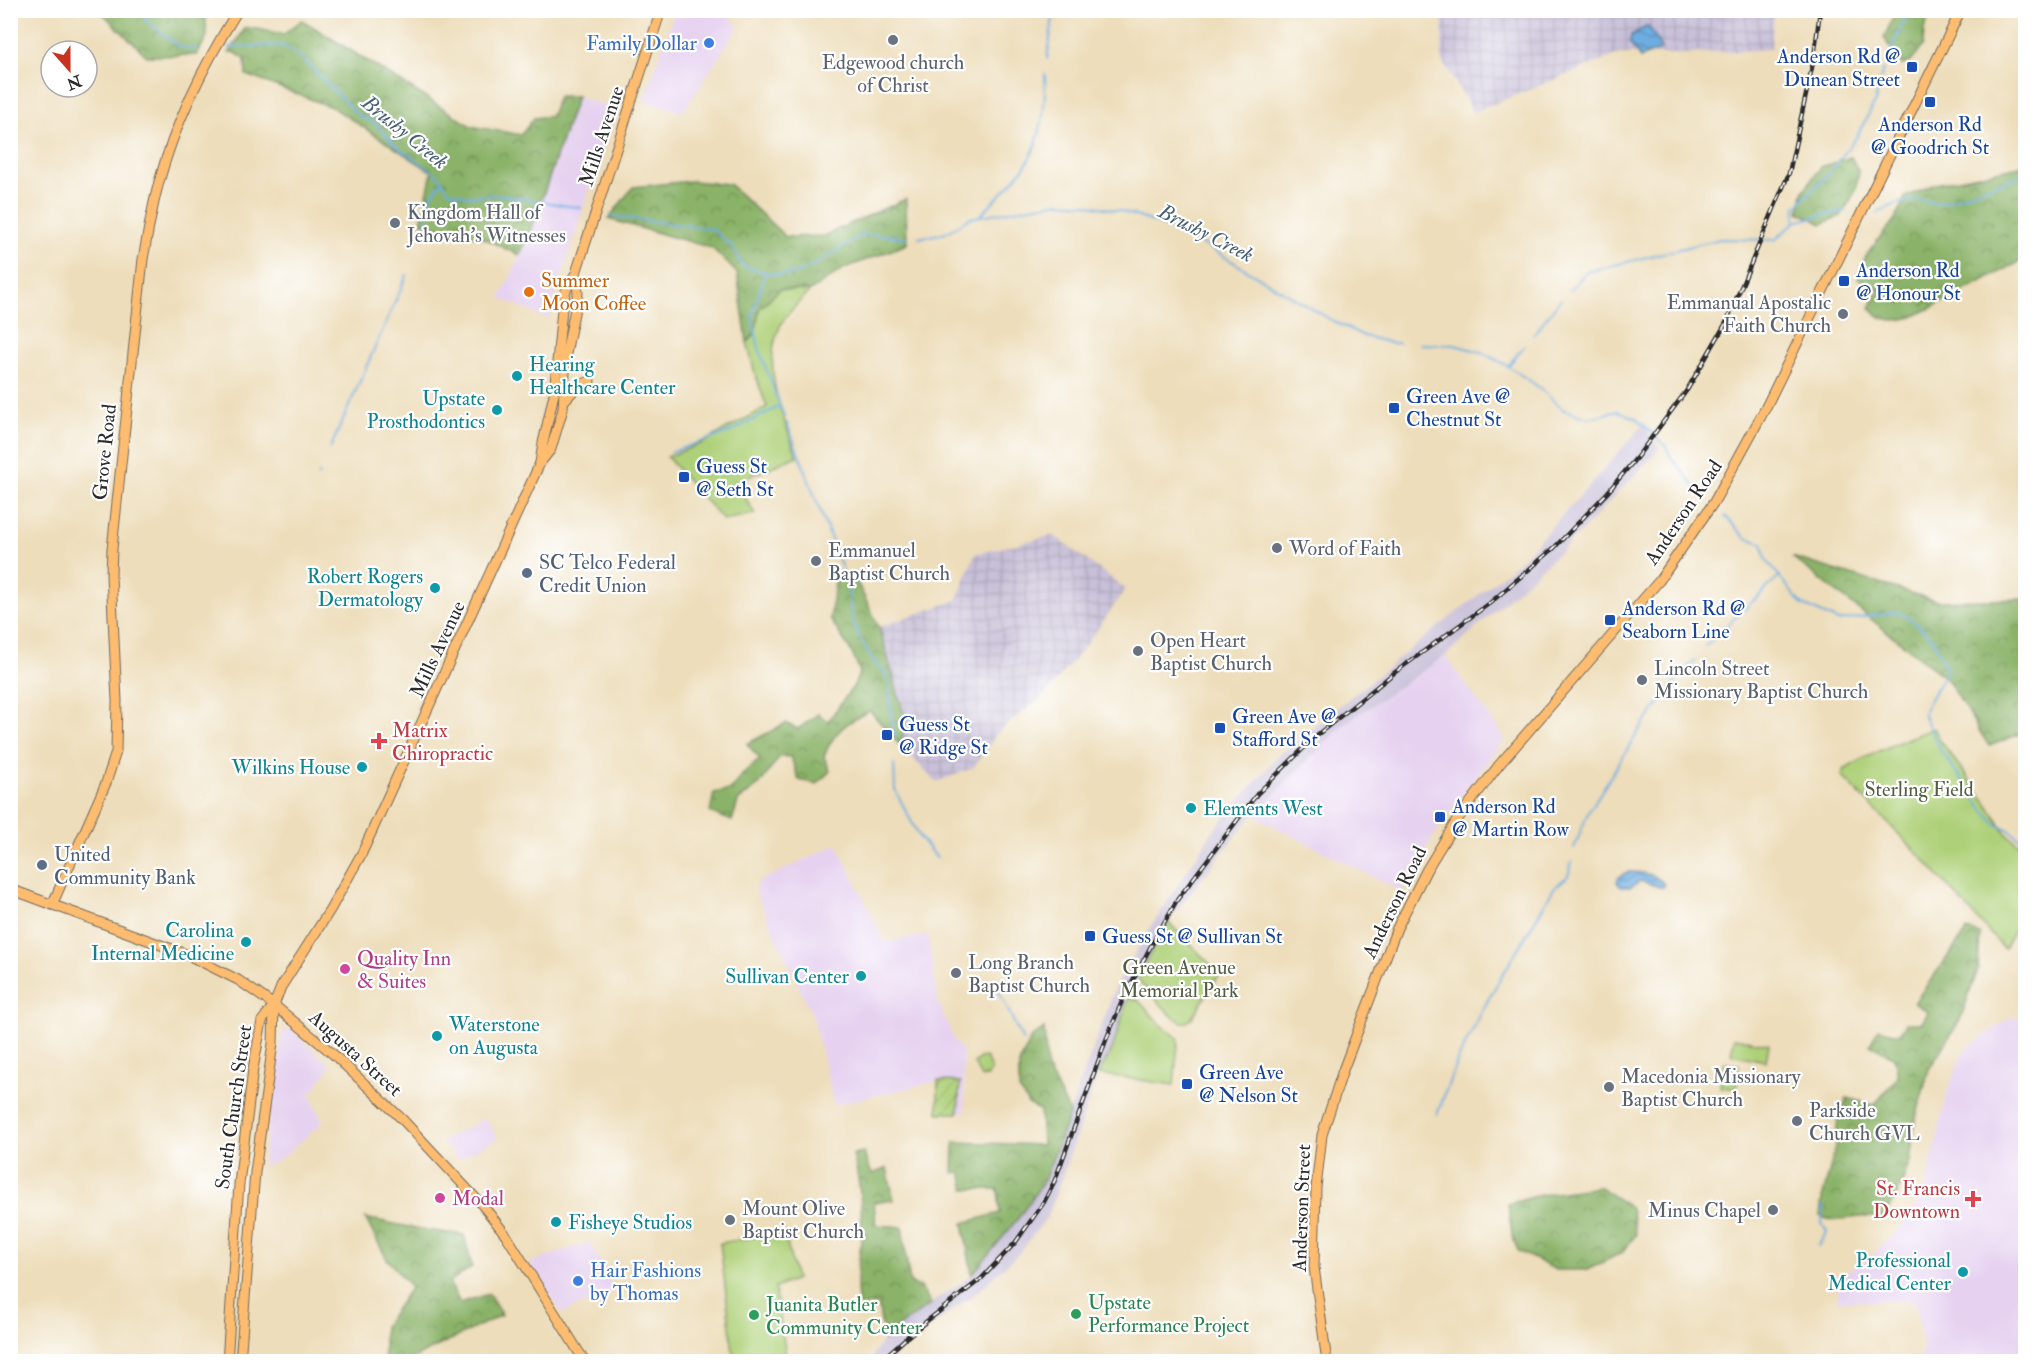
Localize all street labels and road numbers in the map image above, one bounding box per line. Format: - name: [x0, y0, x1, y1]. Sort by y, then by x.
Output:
- street label: Mills Avenue: [574, 83, 629, 189]
- street label: Grove Road: [87, 403, 122, 501]
- street label: Anderson Road: [1639, 455, 1728, 570]
- street label: Mills Avenue: [404, 597, 471, 702]
- street label: Anderson Road: [1356, 842, 1432, 963]
- street label: Augusta Street: [303, 1004, 408, 1102]
- street label: South Church Street: [210, 1023, 257, 1191]
- street label: Anderson Street: [1287, 1143, 1316, 1273]

